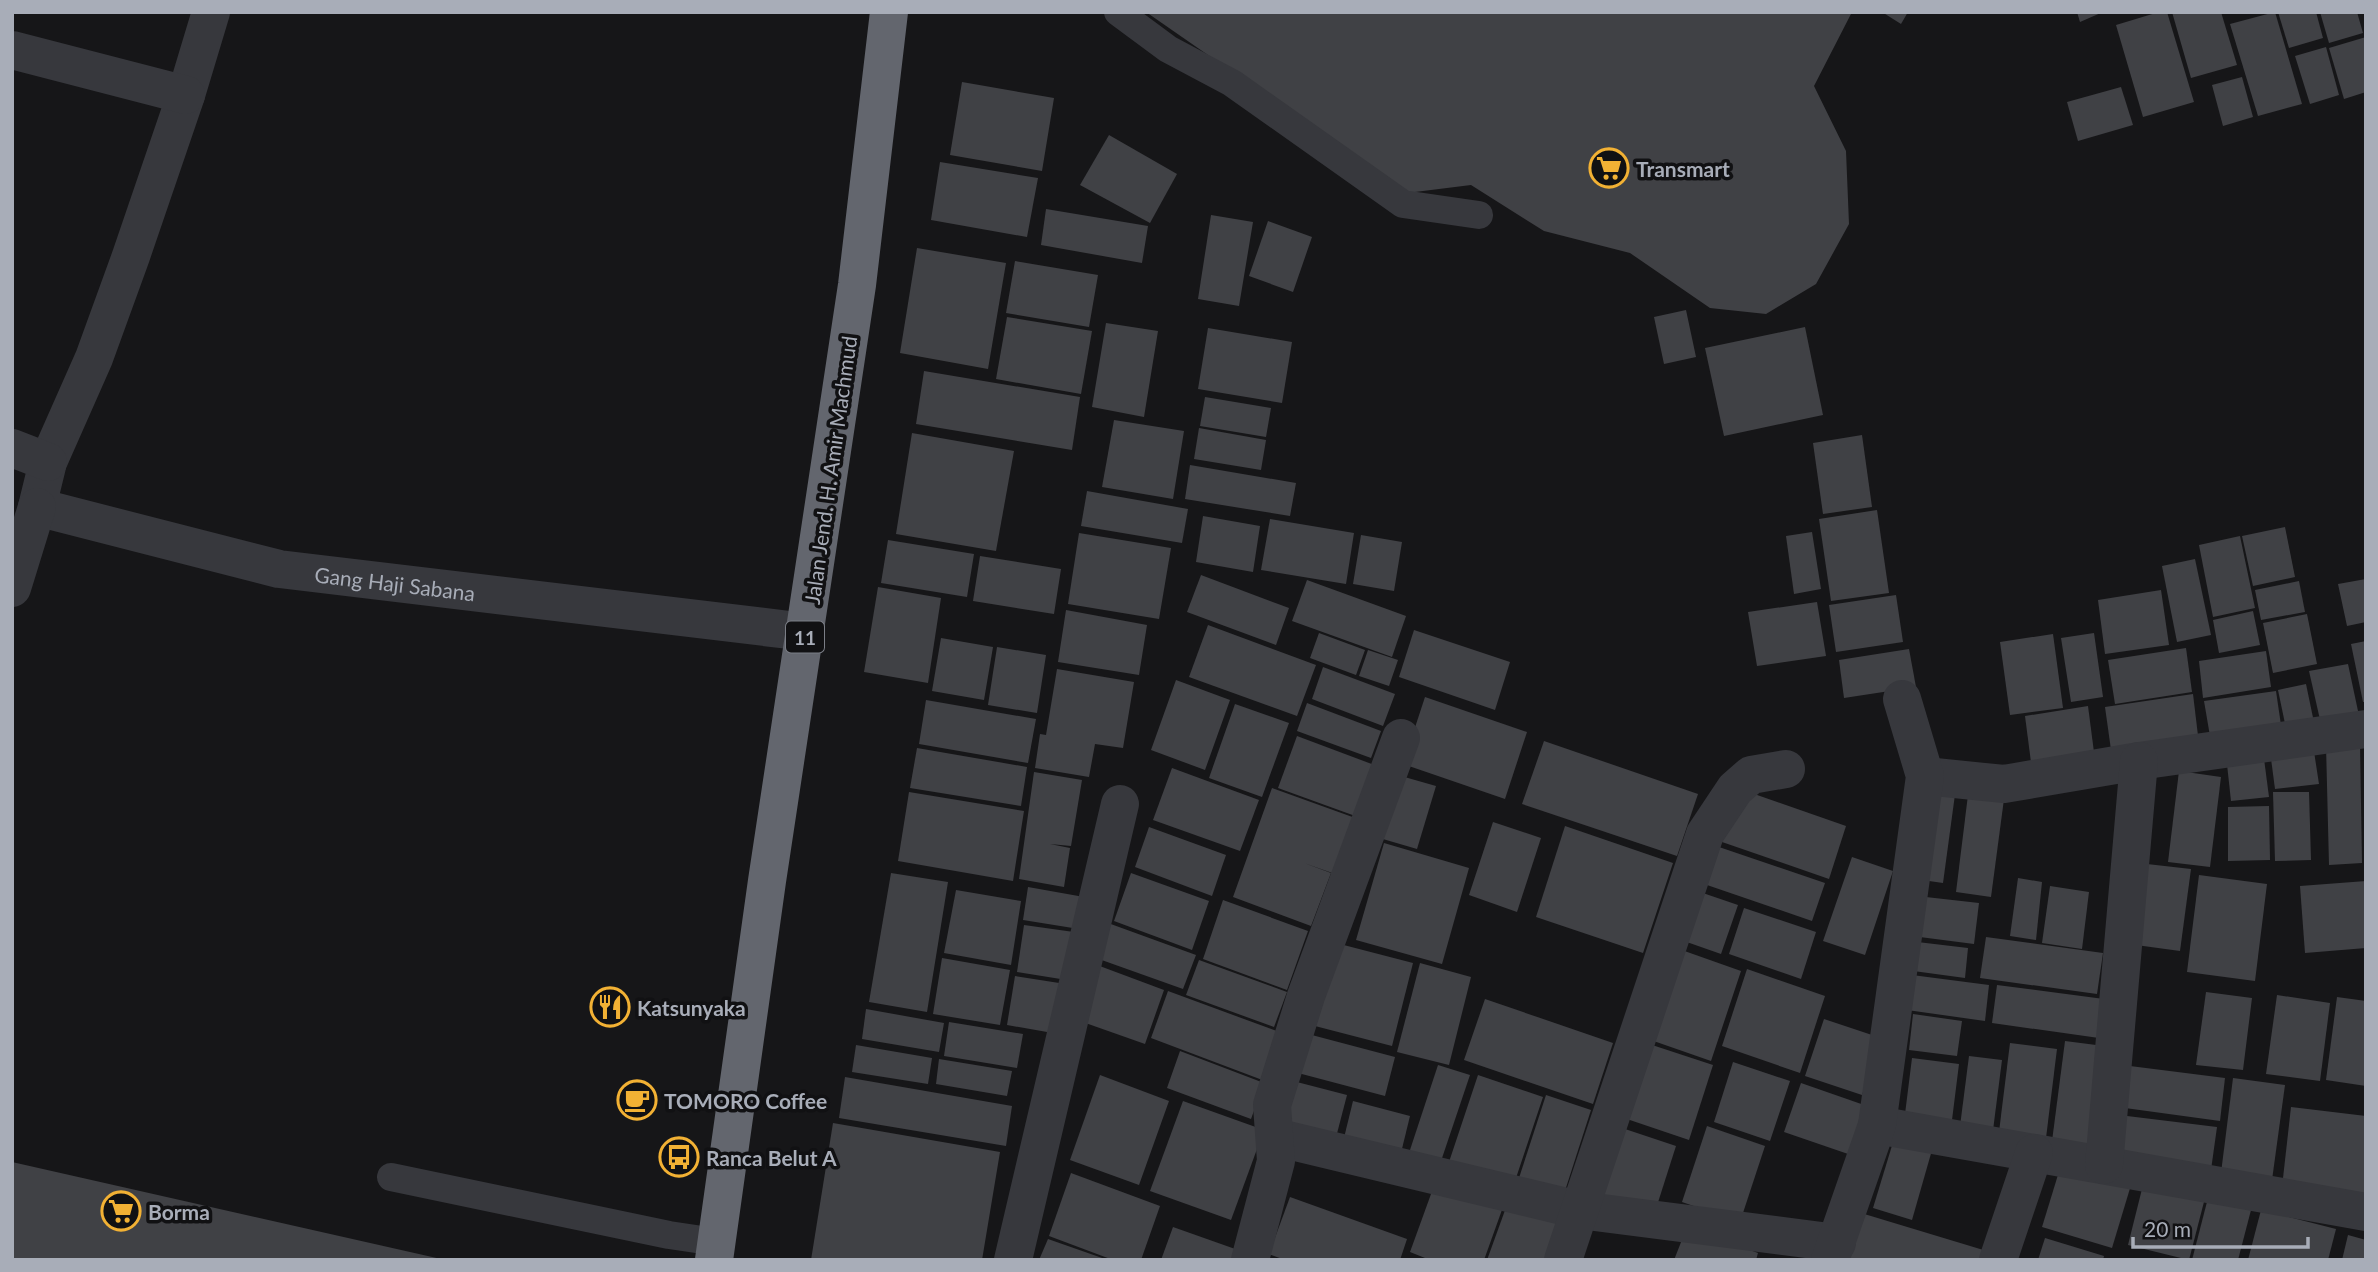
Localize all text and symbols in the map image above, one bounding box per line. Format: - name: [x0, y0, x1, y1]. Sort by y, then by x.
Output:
- supermarket icon: Transmart: [1588, 147, 1630, 189]
- place label: Transmart: [1636, 156, 1730, 181]
- street label: Jalan Jend. H. Amir Machmud: [799, 334, 861, 606]
- street label: Gang Haji Sabana: [313, 561, 477, 605]
- road number: 11: [786, 622, 824, 652]
- restaurant icon: Katsunyaka: [589, 986, 631, 1028]
- place label: Katsunyaka: [637, 995, 746, 1020]
- cafe icon: TOMORO Coffee: [616, 1079, 658, 1121]
- place label: TOMORO Coffee: [664, 1088, 827, 1113]
- bus stop icon: Ranca Belut A: [658, 1136, 700, 1178]
- place label: Ranca Belut A: [706, 1145, 837, 1170]
- supermarket icon: Borma: [100, 1190, 142, 1232]
- place label: Borma: [148, 1199, 210, 1224]
- scale bar: [2133, 1206, 2308, 1250]
- text: 20 m: [2144, 1216, 2191, 1241]

